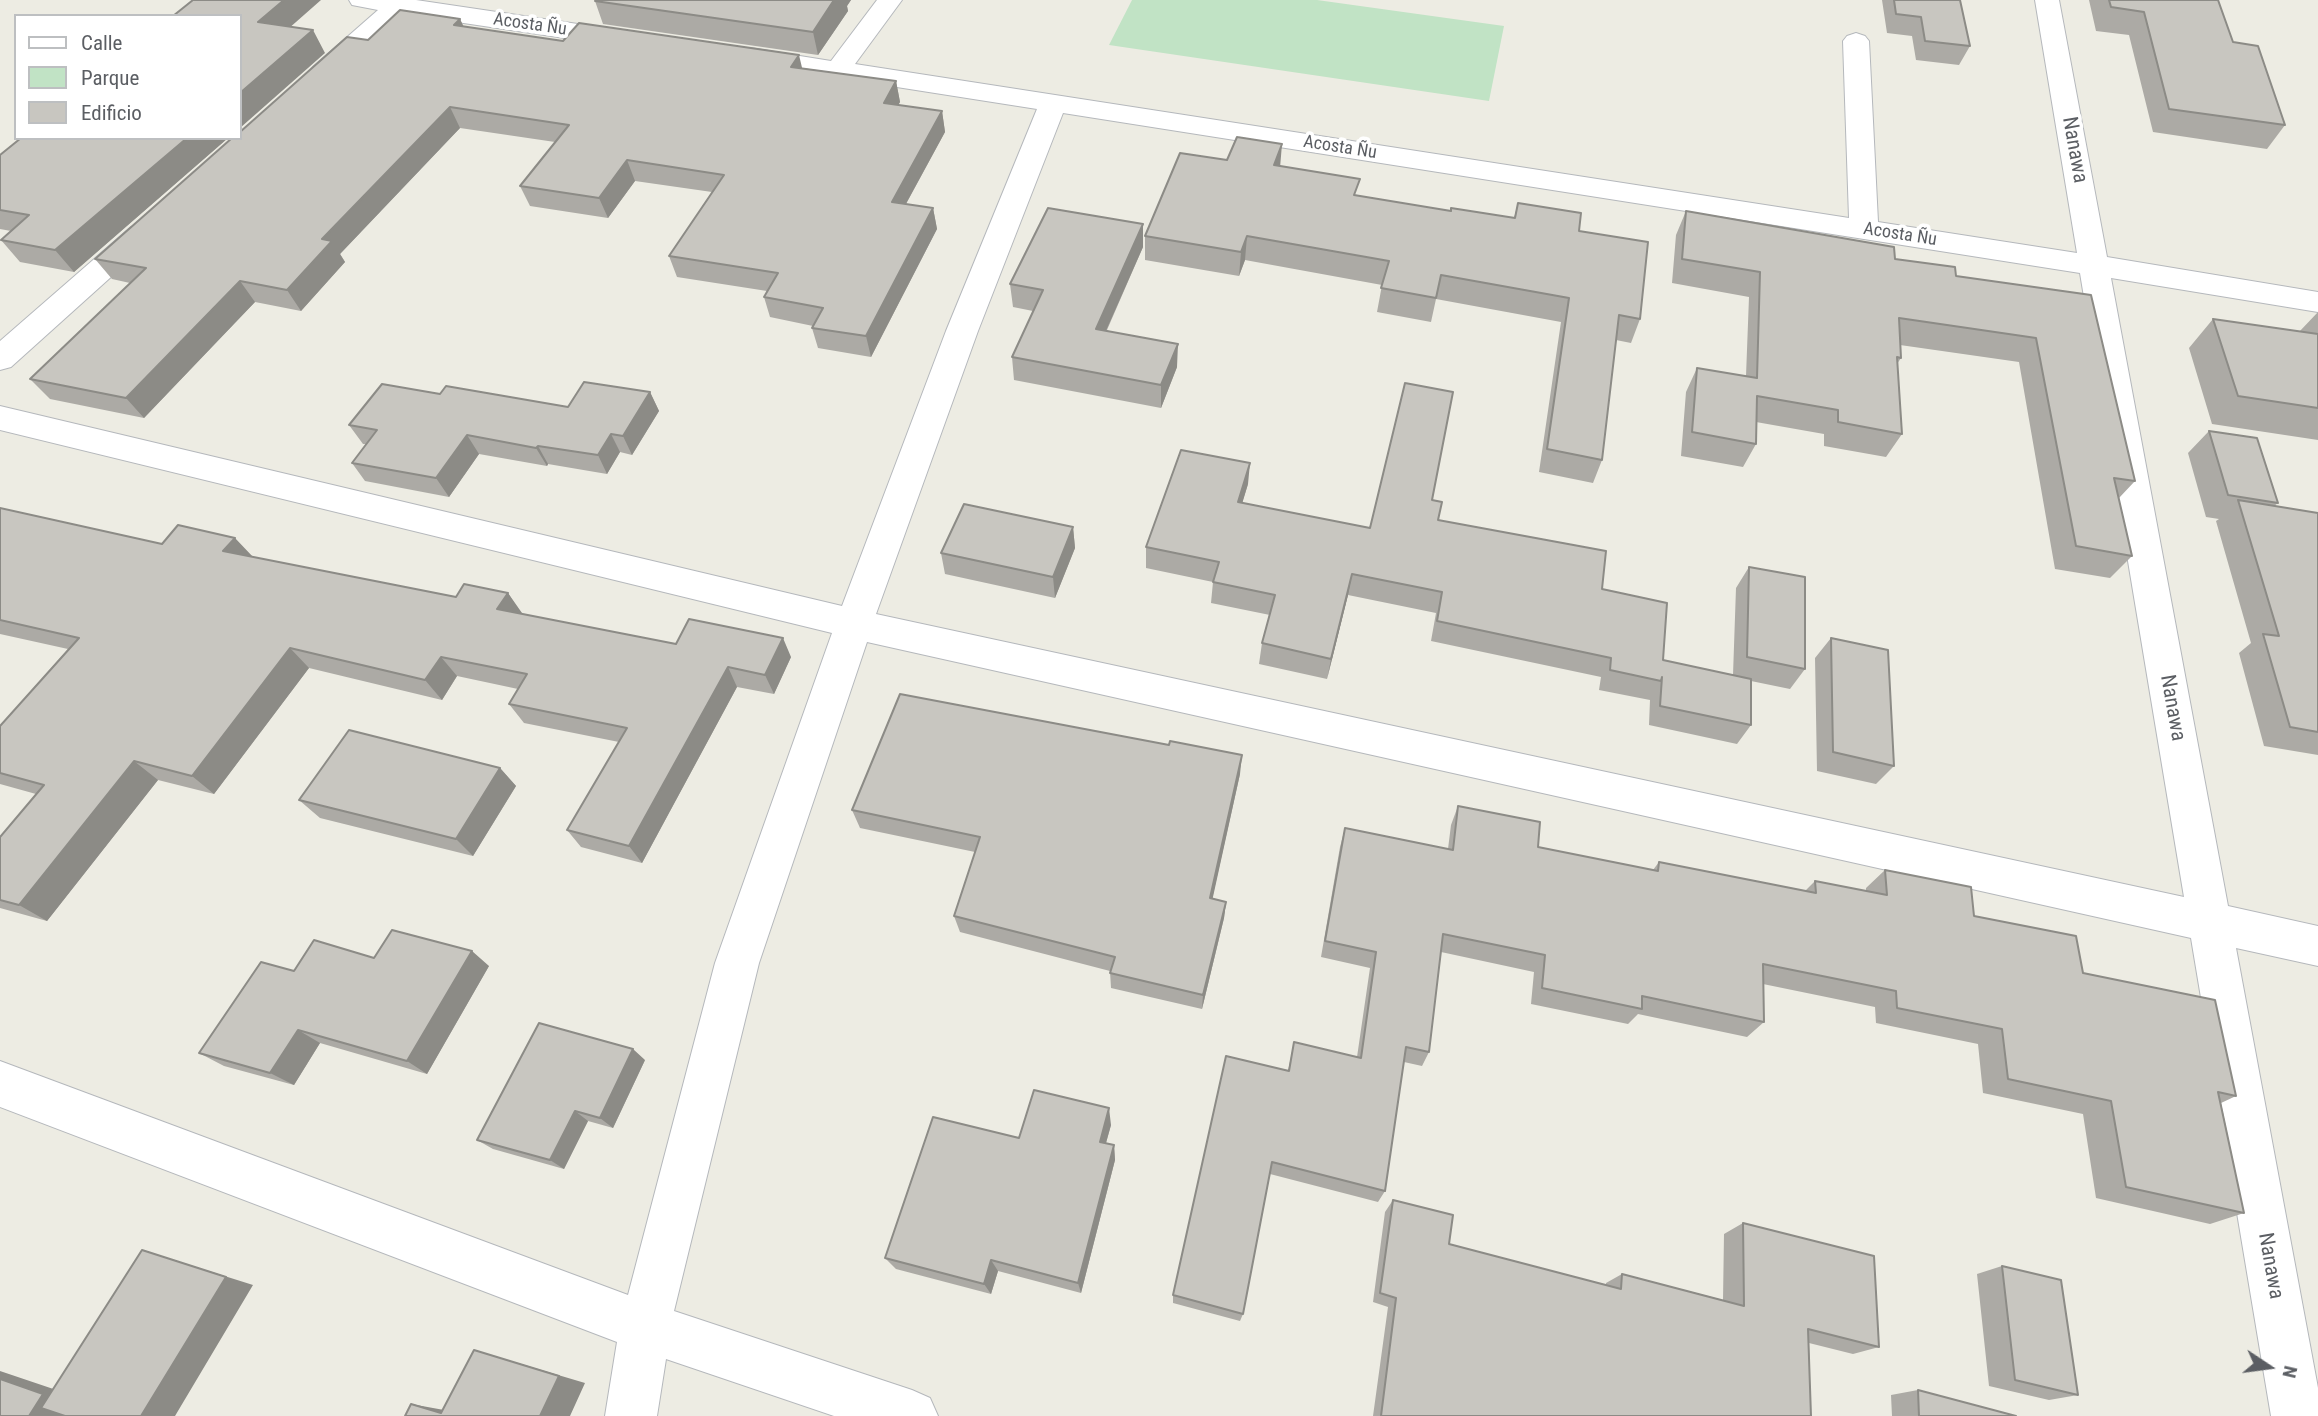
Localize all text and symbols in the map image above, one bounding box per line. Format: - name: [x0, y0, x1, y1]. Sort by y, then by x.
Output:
- street label: Acosta Ñu: [492, 9, 568, 41]
- legend: [14, 14, 242, 140]
- text: Calle: [81, 31, 122, 55]
- text: Parque: [81, 66, 139, 90]
- text: Edificio: [81, 101, 142, 125]
- street label: Nanawa: [2056, 115, 2092, 185]
- street label: Acosta Ñu: [1302, 132, 1378, 164]
- street label: Acosta Ñu: [1862, 219, 1938, 251]
- street label: Nanawa: [2154, 673, 2190, 743]
- street label: Nanawa: [2252, 1231, 2288, 1301]
- north arrow: [2234, 1332, 2304, 1402]
- text: N: [2277, 1364, 2302, 1380]

